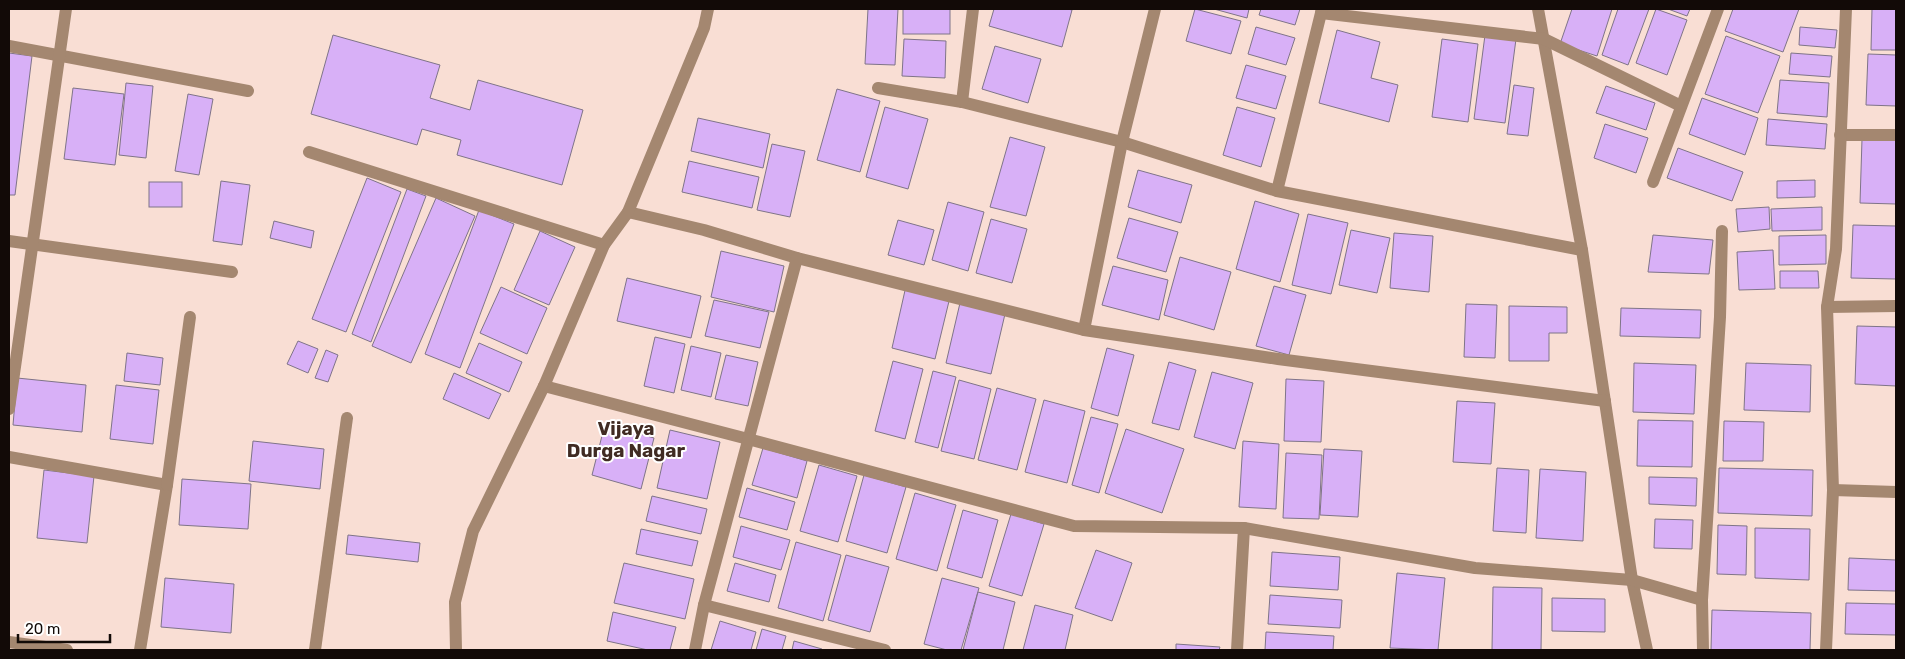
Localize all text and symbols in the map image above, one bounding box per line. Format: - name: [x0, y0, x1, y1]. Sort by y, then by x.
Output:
- district label: Vijaya Durga Nagar: [567, 417, 686, 462]
- scale bar: [18, 612, 110, 644]
- text: 20 m: [25, 620, 60, 638]

